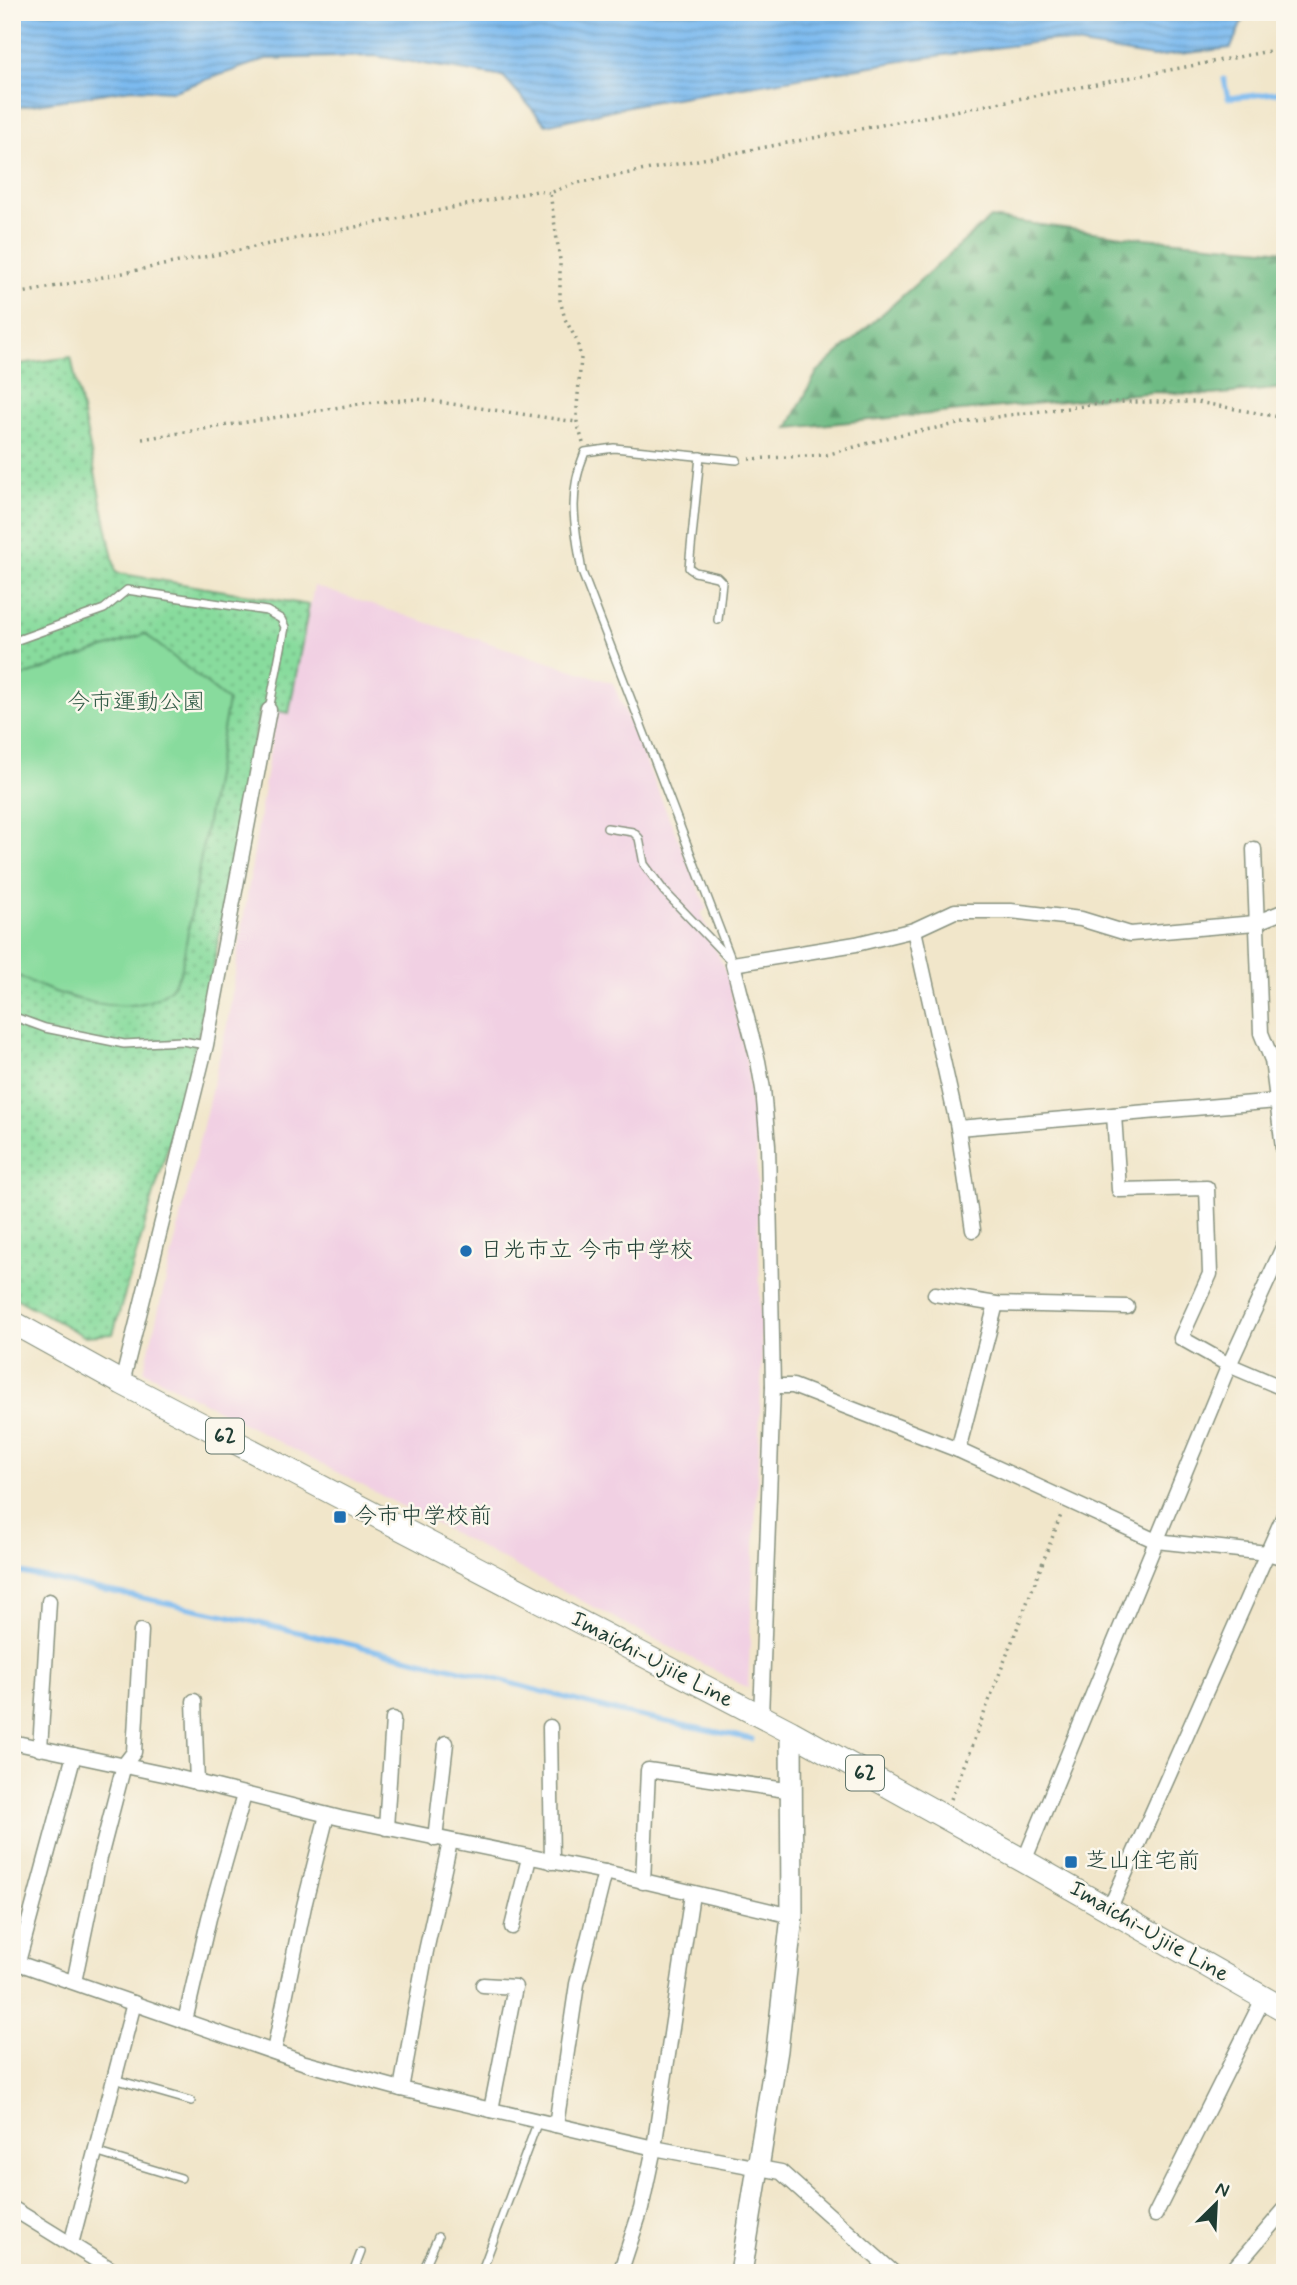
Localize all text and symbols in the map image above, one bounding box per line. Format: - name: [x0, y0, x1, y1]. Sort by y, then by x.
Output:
- park label: 今市運動公園: [67, 688, 205, 718]
- place label: 日光市立 今市中学校: [480, 1236, 693, 1266]
- marker: 日光市立 今市中学校: [458, 1243, 474, 1259]
- road number: 62: [206, 1418, 244, 1454]
- place label: 今市中学校前: [354, 1502, 492, 1532]
- marker: 今市中学校前: [332, 1509, 348, 1525]
- street label: Imaichi-Ujiie Line: [566, 1605, 739, 1716]
- road number: 62: [846, 1756, 884, 1790]
- place label: 芝山住宅前: [1085, 1847, 1200, 1877]
- marker: 芝山住宅前: [1063, 1854, 1079, 1870]
- street label: Imaichi-Ujiie Line: [1064, 1874, 1234, 1990]
- north arrow: [1182, 2170, 1252, 2240]
- text: N: [1211, 2176, 1233, 2204]

